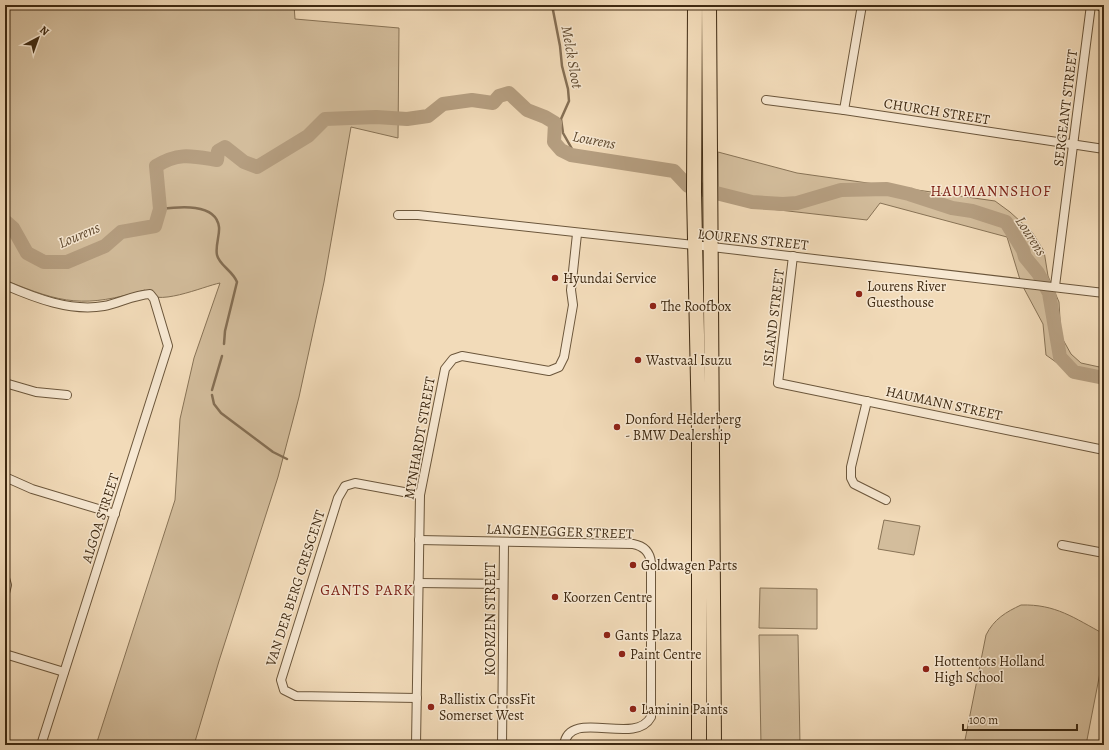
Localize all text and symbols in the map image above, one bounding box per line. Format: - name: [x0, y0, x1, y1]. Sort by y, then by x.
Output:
- north arrow: [18, 18, 58, 58]
- text: N: [36, 23, 52, 39]
- water label: Melck Sloot: [557, 24, 587, 91]
- street label: SERGEANT STREET: [1049, 48, 1082, 168]
- street label: CHURCH STREET: [883, 94, 992, 129]
- water label: Lourens: [571, 126, 617, 154]
- district label: HAUMANNSHOF: [930, 181, 1052, 201]
- water label: Lourens: [1011, 212, 1051, 260]
- water label: Lourens: [55, 217, 103, 253]
- street label: LOURENS STREET: [697, 224, 810, 255]
- street label: ISLAND STREET: [758, 268, 789, 368]
- place label: Hyundai Service: [563, 269, 657, 288]
- marker: Hyundai Service: [550, 273, 560, 283]
- place label: Lourens River Guesthouse: [867, 277, 947, 312]
- marker: Lourens River Guesthouse: [854, 289, 864, 299]
- place label: The Roofbox: [661, 297, 731, 316]
- marker: The Roofbox: [648, 301, 658, 311]
- place label: Wastvaal Isuzu: [645, 351, 732, 370]
- marker: Wastvaal Isuzu: [633, 355, 643, 365]
- street label: MYNHARDT STREET: [399, 375, 440, 501]
- street label: HAUMANN STREET: [884, 382, 1004, 425]
- place label: Donford Helderberg - BMW Dealership: [625, 410, 741, 445]
- marker: Donford Helderberg - BMW Dealership: [612, 422, 622, 432]
- street label: ALGOA STREET: [77, 471, 124, 566]
- street label: VAN DER BERG CRESCENT: [261, 507, 330, 670]
- street label: LANGENEGGER STREET: [486, 519, 634, 544]
- place label: Goldwagen Parts: [641, 556, 737, 575]
- marker: Goldwagen Parts: [628, 560, 638, 570]
- street label: KOORZEN STREET: [481, 562, 500, 676]
- district label: GANTS PARK: [320, 580, 414, 600]
- place label: Koorzen Centre: [563, 588, 652, 607]
- marker: Koorzen Centre: [550, 592, 560, 602]
- place label: Gants Plaza: [615, 626, 683, 645]
- marker: Gants Plaza: [602, 630, 612, 640]
- place label: Paint Centre: [630, 645, 702, 664]
- marker: Paint Centre: [617, 649, 627, 659]
- place label: Hottentots Holland High School: [934, 652, 1045, 687]
- marker: Hottentots Holland High School: [921, 664, 931, 674]
- place label: Ballistix CrossFit Somerset West: [439, 690, 536, 725]
- place label: Laminin Paints: [641, 700, 728, 719]
- marker: Ballistix CrossFit Somerset West: [426, 702, 436, 712]
- marker: Laminin Paints: [628, 704, 638, 714]
- scale bar: [963, 706, 1077, 732]
- text: 100 m: [969, 712, 998, 728]

